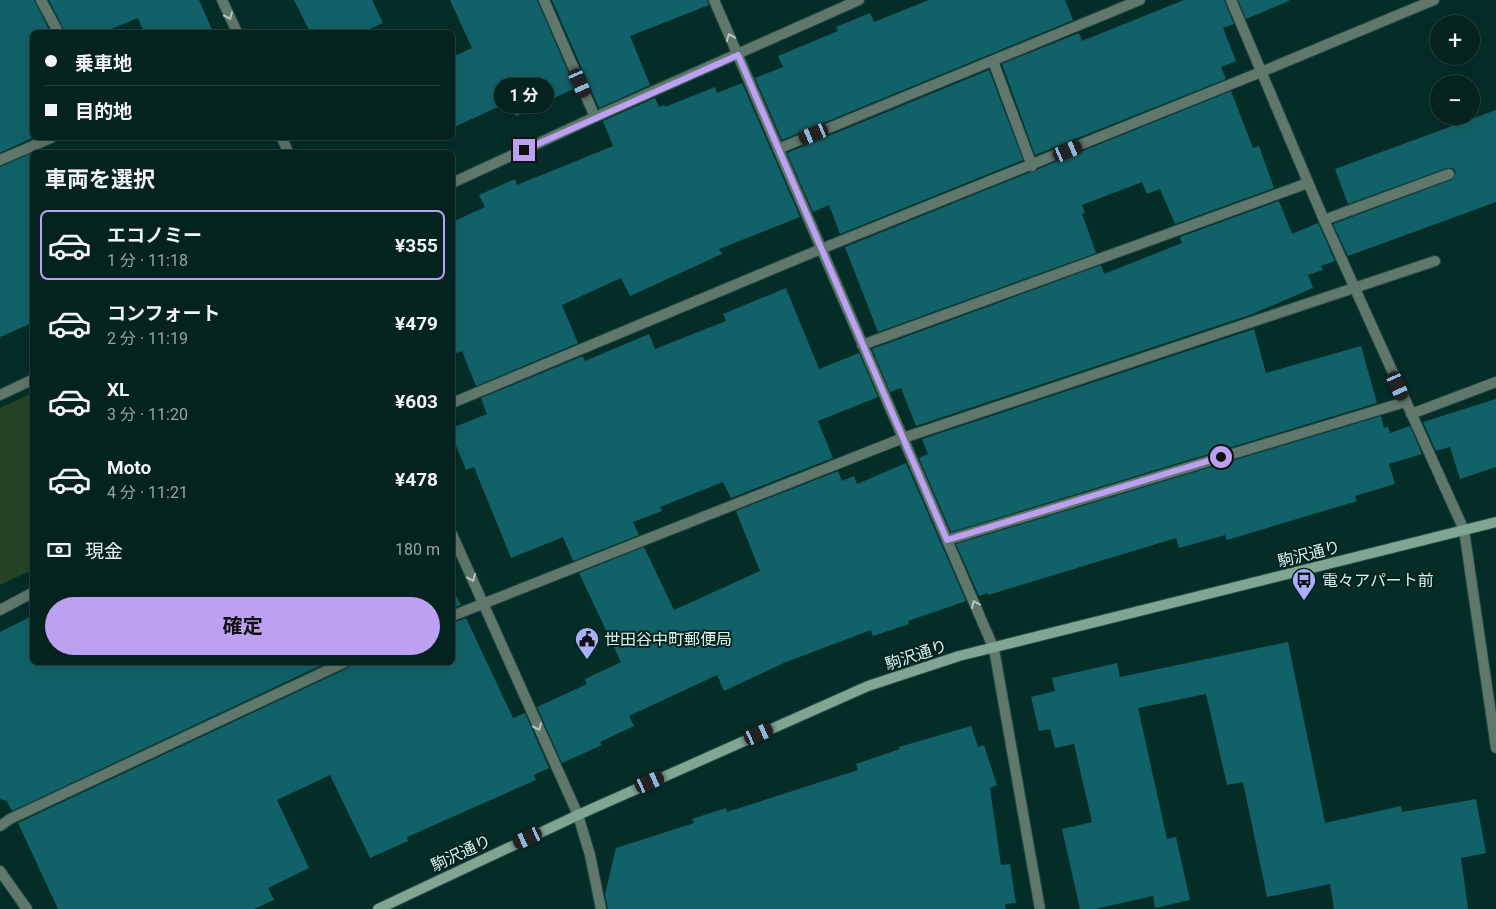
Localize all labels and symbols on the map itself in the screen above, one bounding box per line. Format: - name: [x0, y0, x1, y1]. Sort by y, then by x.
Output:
- one-way arrow: [223, 11, 234, 20]
- one-way arrow: [725, 33, 736, 42]
- car: [567, 66, 592, 100]
- callout: 1 分: [494, 78, 554, 112]
- car: [797, 121, 830, 147]
- car: [1051, 138, 1084, 164]
- route end: [513, 139, 535, 161]
- car: [1385, 369, 1410, 403]
- route start: [1210, 446, 1232, 468]
- street label: 駒沢通り: [1276, 537, 1342, 571]
- bus stop icon: 電々アパート前: [1291, 567, 1317, 601]
- place label: 電々アパート前: [1322, 571, 1434, 590]
- one-way arrow: [465, 573, 476, 582]
- one-way arrow: [970, 600, 981, 609]
- public building icon: 世田谷中町郵便局: [574, 626, 600, 660]
- place label: 世田谷中町郵便局: [604, 630, 732, 649]
- street label: 駒沢通り: [883, 636, 949, 674]
- car: [742, 721, 775, 747]
- one-way arrow: [531, 722, 542, 731]
- car: [633, 769, 666, 795]
- car: [511, 825, 544, 851]
- street label: 駒沢通り: [428, 831, 494, 875]

